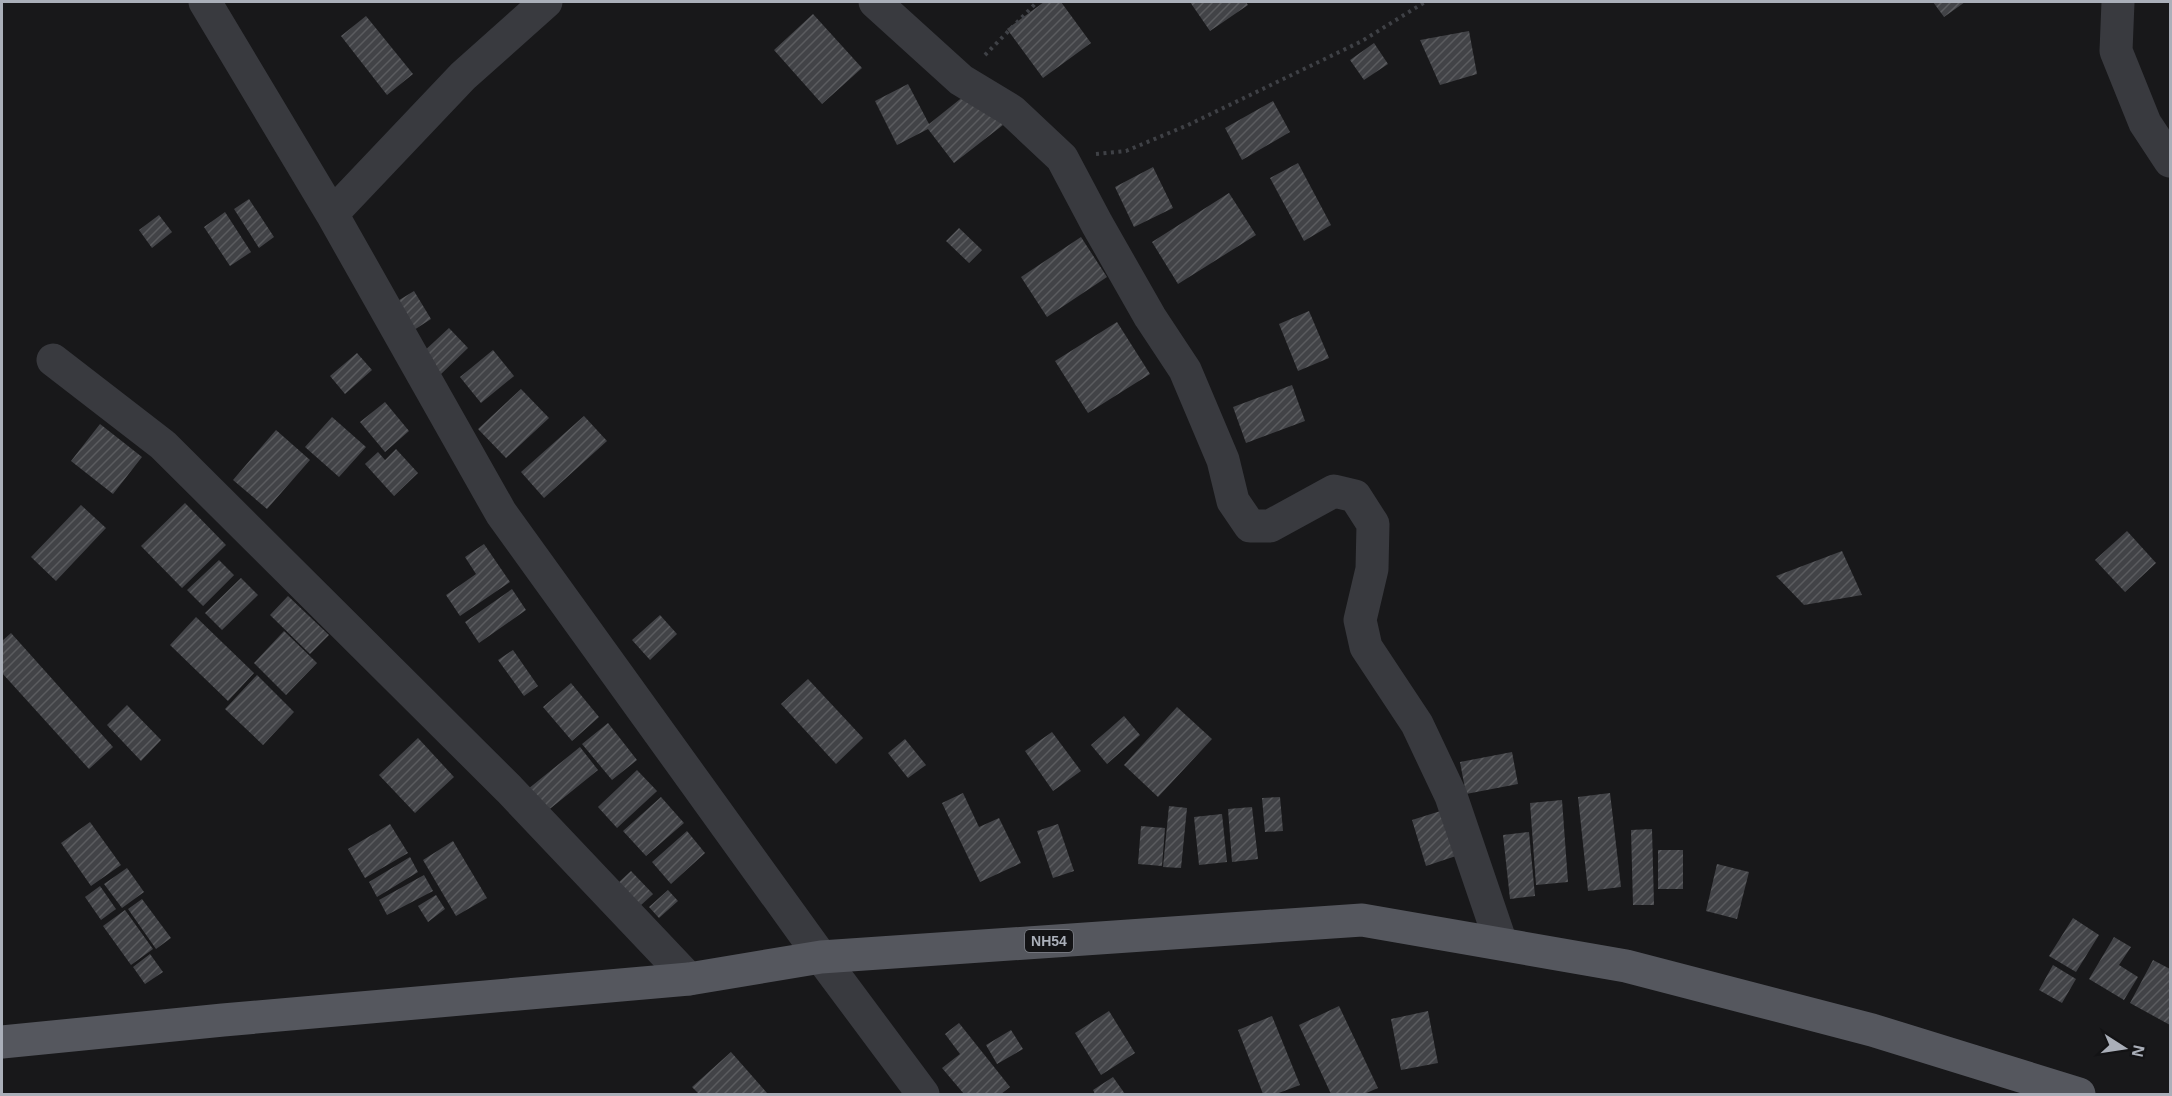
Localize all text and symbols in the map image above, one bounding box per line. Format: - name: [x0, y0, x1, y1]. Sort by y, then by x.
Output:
- road number: NH54: [1025, 930, 1073, 952]
- north arrow: [2094, 1018, 2154, 1078]
- text: N: [2129, 1044, 2148, 1058]

